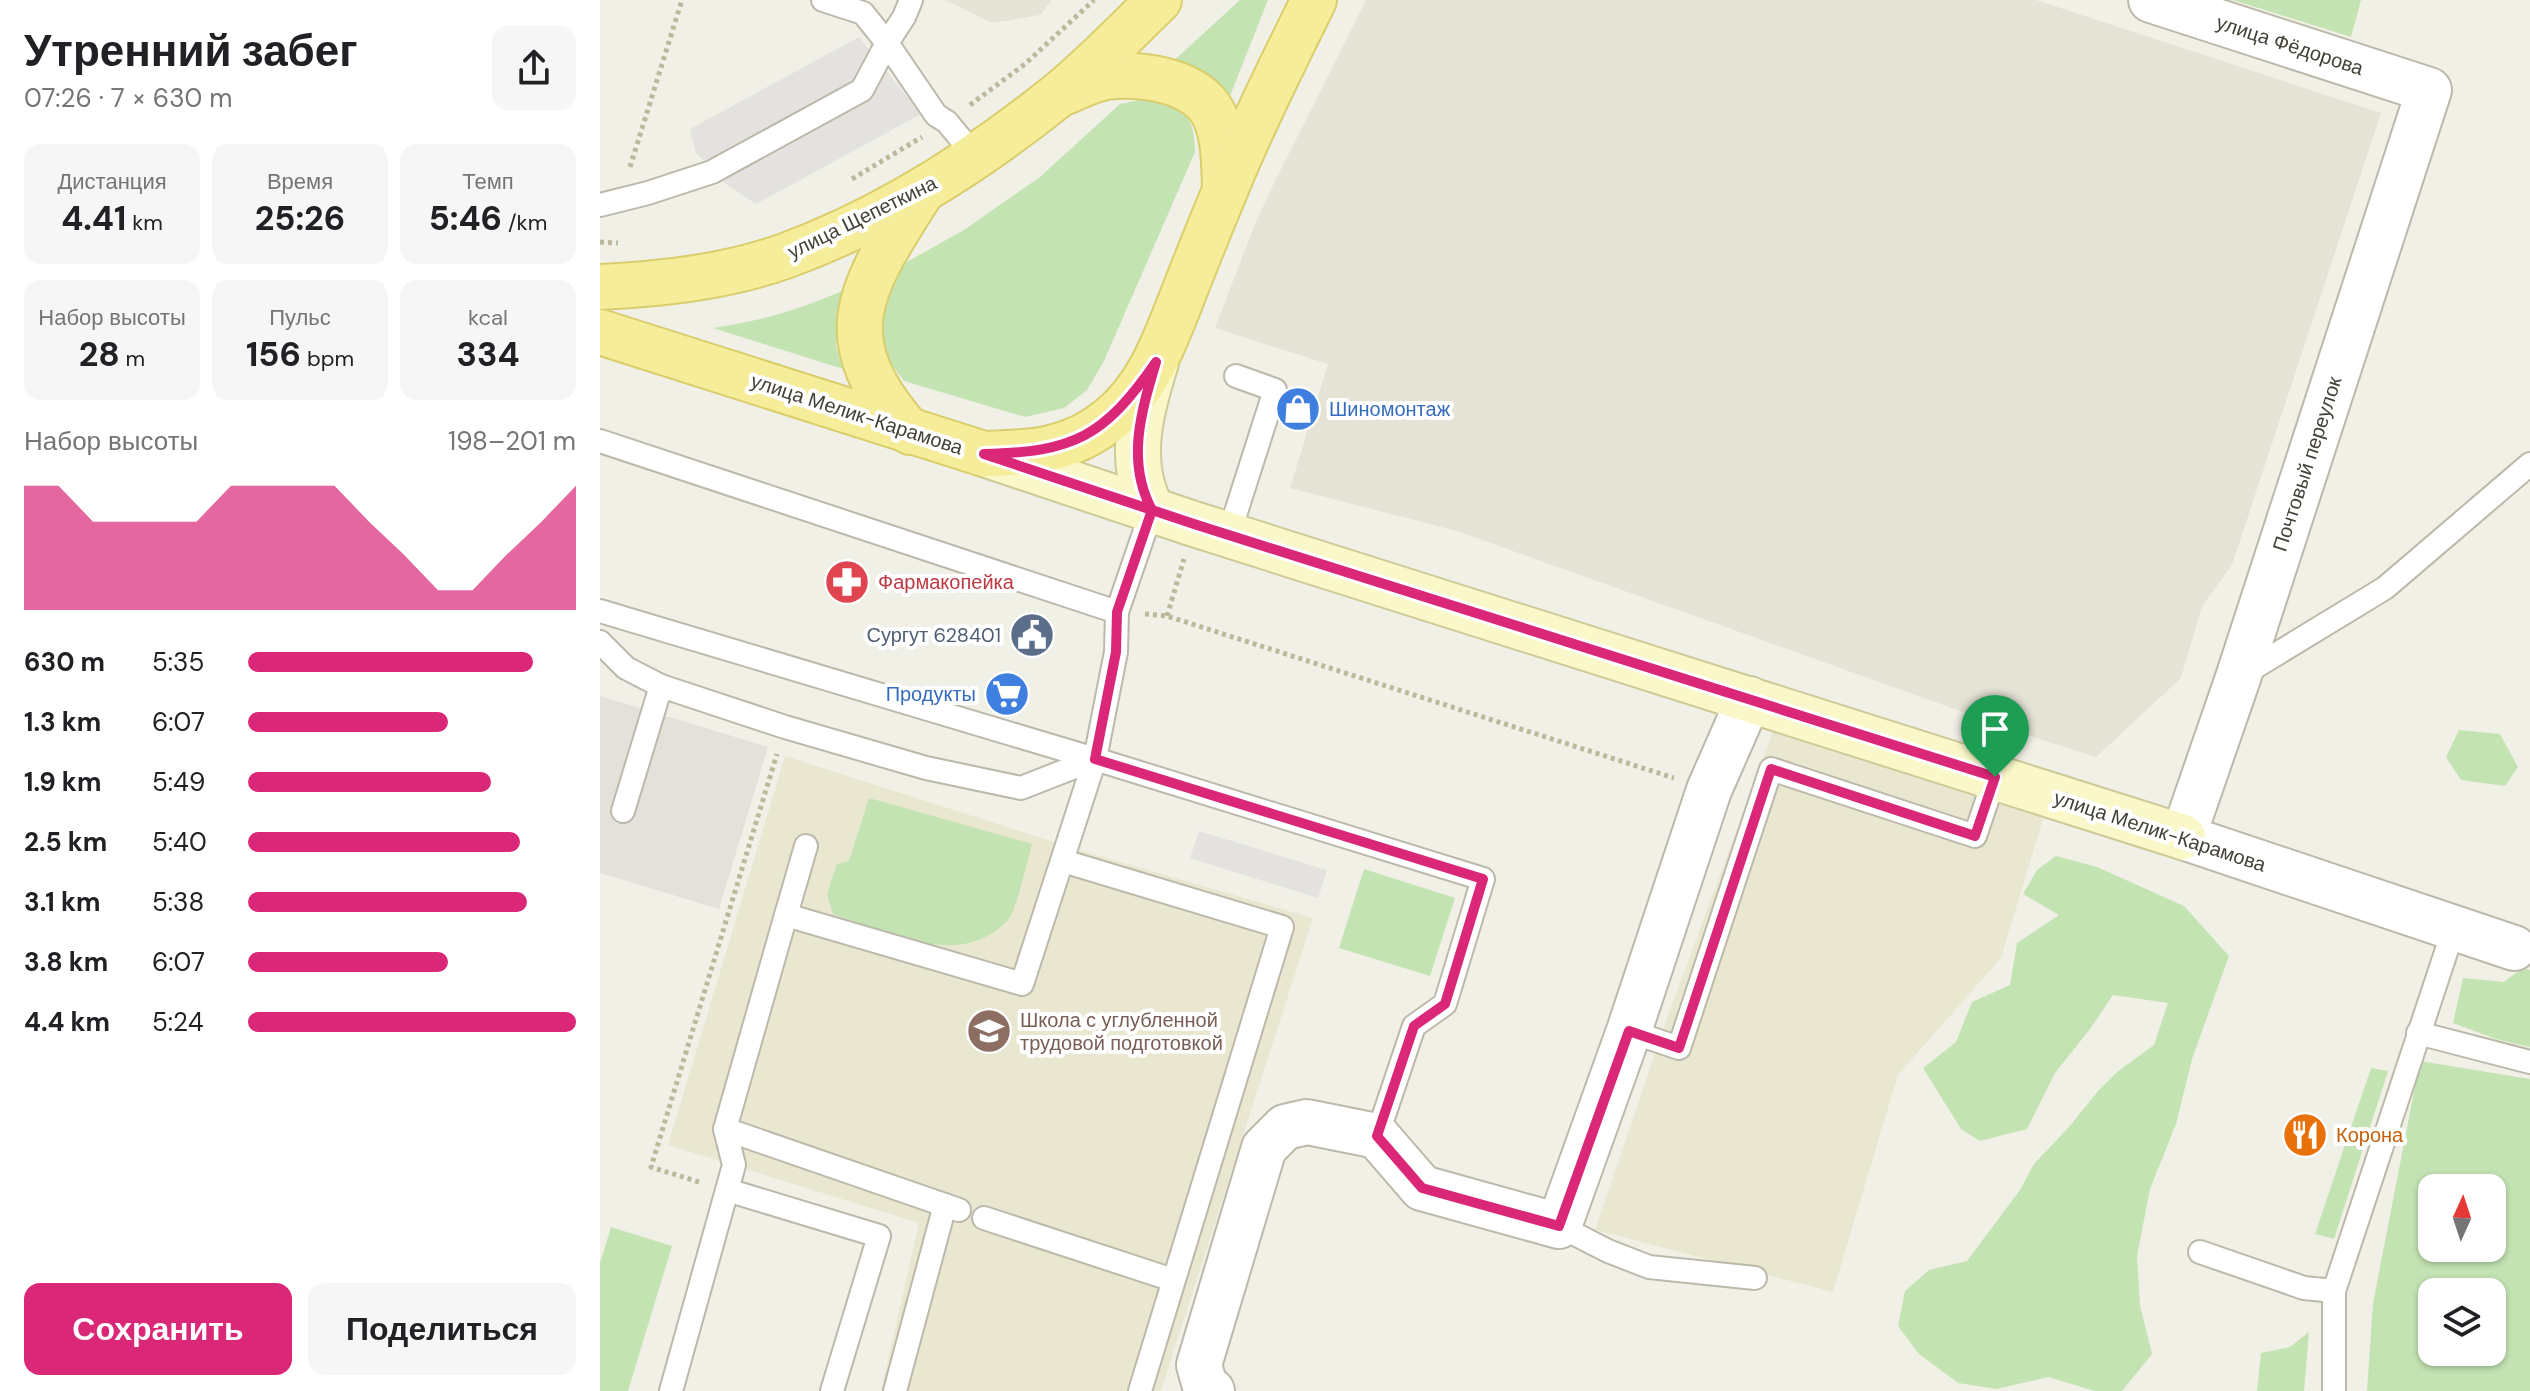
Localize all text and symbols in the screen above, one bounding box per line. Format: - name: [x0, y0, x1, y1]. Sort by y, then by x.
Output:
- street label: улица Фёдорова: [2213, 9, 2368, 81]
- text: Утренний забег: [24, 22, 358, 80]
- button: share: [492, 26, 576, 110]
- text: 07:26 · 7 × 630 m: [24, 81, 232, 115]
- text: Дистанция: [57, 167, 167, 196]
- text: Время: [267, 167, 333, 196]
- text: Темп: [462, 167, 514, 196]
- street label: улица Щепеткина: [783, 169, 942, 264]
- text: 4.41: [61, 196, 126, 241]
- text: 25:26: [255, 196, 345, 241]
- text: 5:46: [429, 196, 502, 241]
- text: km: [126, 208, 163, 237]
- text: /km: [502, 208, 547, 237]
- text: Набор высоты: [38, 303, 186, 332]
- text: Пульс: [269, 303, 331, 332]
- text: kcal: [468, 303, 508, 332]
- text: 28: [79, 332, 120, 377]
- text: 156: [246, 332, 301, 377]
- text: 334: [456, 332, 520, 377]
- text: m: [120, 344, 145, 373]
- text: bpm: [301, 344, 354, 373]
- street label: улица Мелик-Карамова: [748, 367, 967, 461]
- street label: Почтовый переулок: [2266, 373, 2348, 555]
- shop icon: Шиномонтаж: [1274, 385, 1322, 433]
- place label: Шиномонтаж: [1329, 396, 1451, 422]
- text: Набор высоты: [24, 424, 198, 458]
- text: 198–201 m: [448, 424, 576, 458]
- pharmacy icon: Фармакопейка: [823, 558, 871, 606]
- place label: Фармакопейка: [878, 569, 1015, 595]
- public building icon: Сургут 628401: [1008, 611, 1056, 659]
- place label: Сургут 628401: [866, 622, 1001, 648]
- text: 630 m: [24, 645, 105, 679]
- text: 5:35: [152, 645, 204, 679]
- supermarket icon: Продукты: [983, 670, 1031, 718]
- place label: Продукты: [886, 681, 976, 707]
- pin: [1961, 695, 2029, 777]
- text: 1.3 km: [24, 705, 101, 739]
- text: 6:07: [152, 705, 205, 739]
- icon: arrive: [1973, 707, 2017, 751]
- text: 1.9 km: [24, 765, 101, 799]
- text: 5:49: [152, 765, 205, 799]
- street label: улица Мелик-Карамова: [2051, 784, 2270, 878]
- text: 2.5 km: [24, 825, 107, 859]
- text: 5:40: [152, 825, 207, 859]
- text: 3.1 km: [24, 885, 100, 919]
- text: 5:38: [152, 885, 204, 919]
- text: 3.8 km: [24, 945, 108, 979]
- text: 6:07: [152, 945, 205, 979]
- text: 4.4 km: [24, 1005, 110, 1039]
- text: 5:24: [152, 1005, 203, 1039]
- school or university icon: Школа с углубленной трудовой подготовкой: [965, 1007, 1013, 1055]
- place label: Школа с углубленной трудовой подготовкой: [1020, 1007, 1223, 1056]
- restaurant icon: Корона: [2281, 1111, 2329, 1159]
- place label: Корона: [2336, 1122, 2404, 1148]
- north arrow: [2418, 1174, 2506, 1262]
- map controls: [2418, 1174, 2506, 1366]
- button: layers: [2418, 1278, 2506, 1366]
- button: Сохранить: [24, 1283, 292, 1375]
- button: Поделиться: [308, 1283, 576, 1375]

